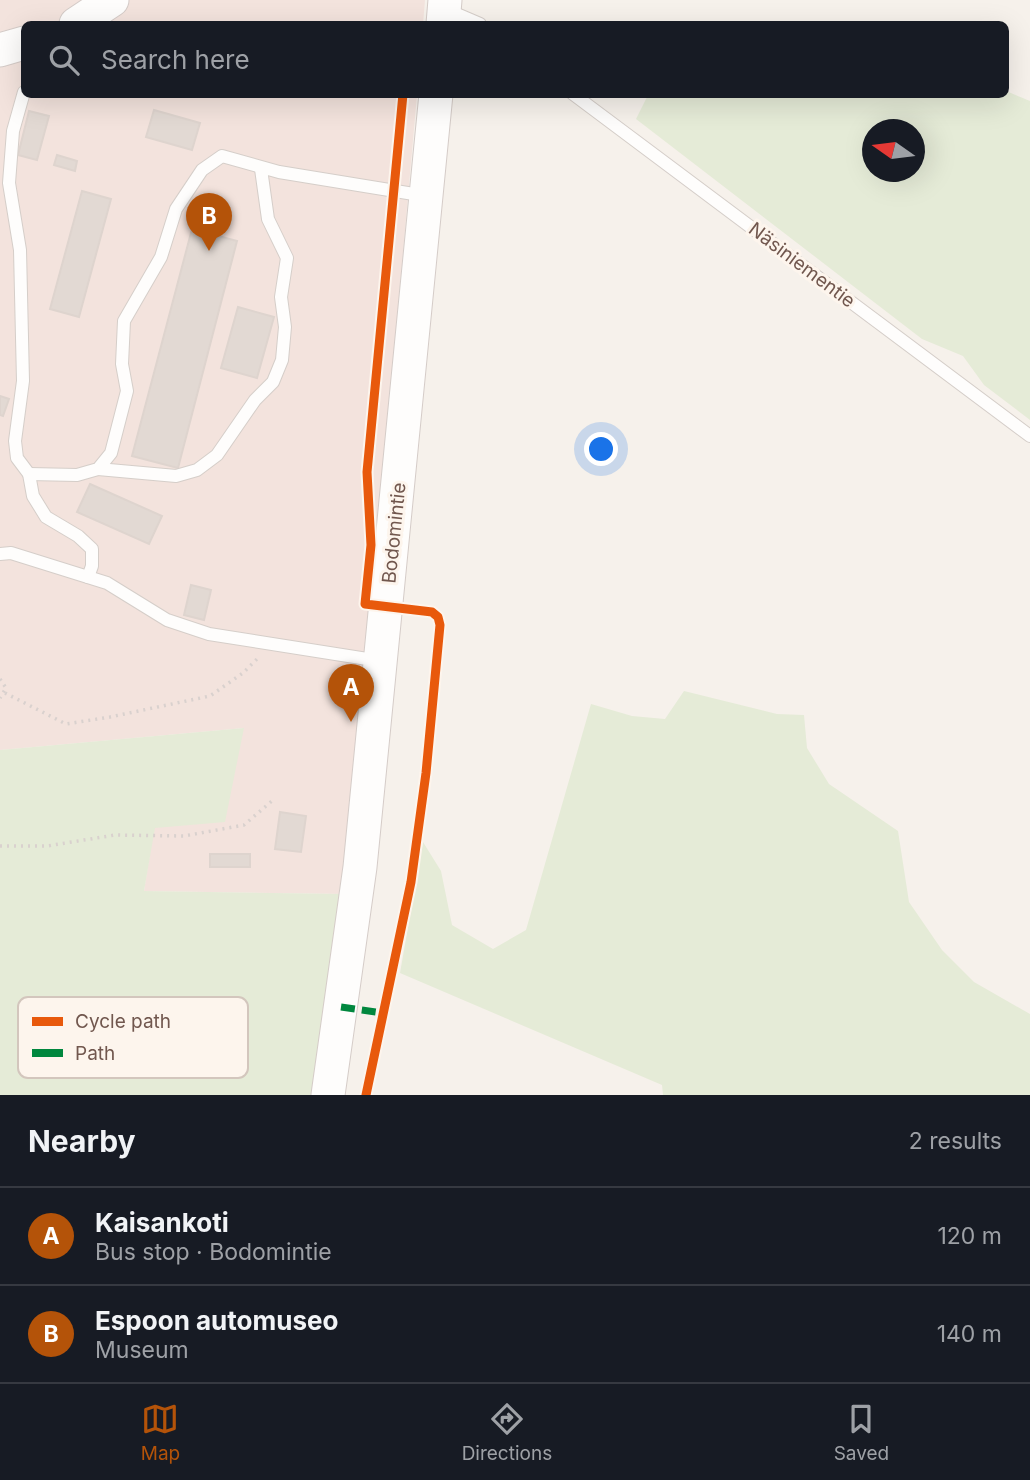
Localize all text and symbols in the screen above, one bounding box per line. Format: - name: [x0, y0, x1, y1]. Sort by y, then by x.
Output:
- search box: [21, 21, 1009, 98]
- icon: search: [45, 41, 83, 79]
- text: Search here: [101, 44, 250, 75]
- north arrow: [862, 119, 925, 182]
- pin: B: [186, 193, 232, 251]
- street label: Näsiniementie: [744, 217, 860, 313]
- your location: [584, 432, 618, 466]
- street label: Bodomintie: [377, 481, 411, 585]
- pin: A: [328, 664, 374, 722]
- legend: [18, 997, 248, 1078]
- text: Cycle path: [75, 1010, 171, 1033]
- text: Path: [75, 1042, 115, 1065]
- text: Nearby: [28, 1123, 136, 1159]
- text: 2 results: [909, 1127, 1002, 1155]
- text: Kaisankoti: [95, 1207, 229, 1238]
- text: A: [42, 1222, 60, 1250]
- text: 120 m: [937, 1222, 1002, 1250]
- text: Bus stop · Bodomintie: [95, 1238, 332, 1266]
- text: Espoon automuseo: [95, 1305, 338, 1336]
- text: B: [43, 1320, 59, 1348]
- text: 140 m: [937, 1320, 1002, 1348]
- text: Museum: [95, 1336, 189, 1364]
- tab: Map: [141, 1400, 180, 1465]
- tab: Directions: [462, 1400, 552, 1465]
- tab: Saved: [834, 1400, 889, 1465]

